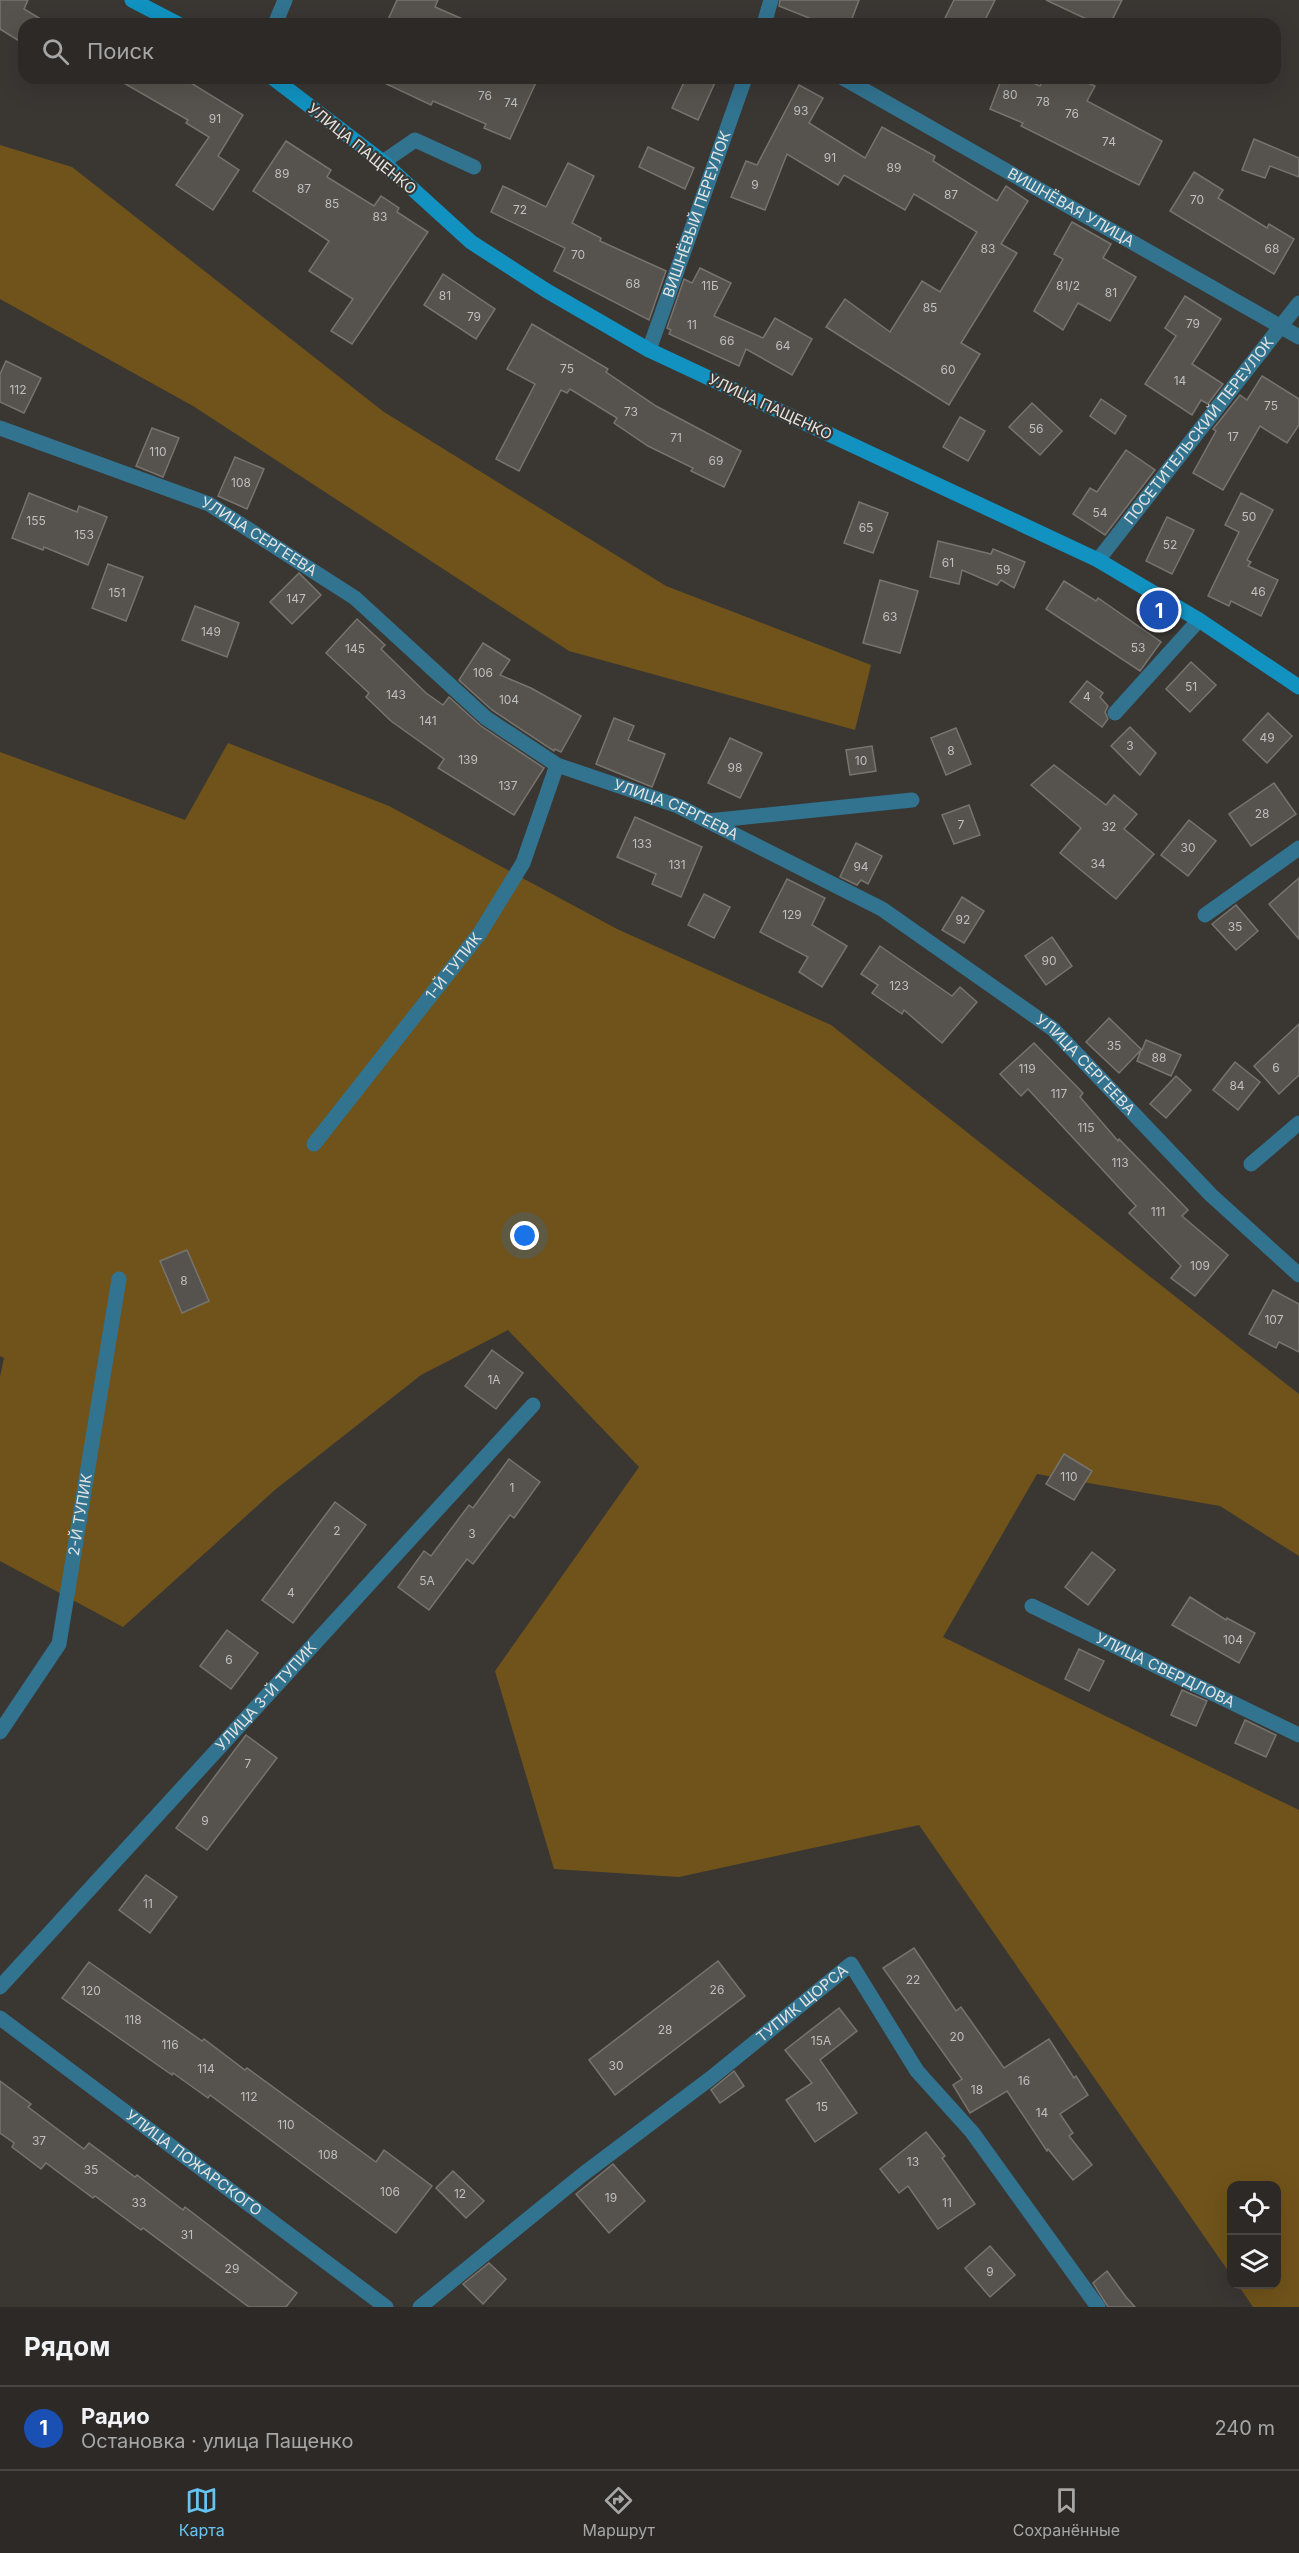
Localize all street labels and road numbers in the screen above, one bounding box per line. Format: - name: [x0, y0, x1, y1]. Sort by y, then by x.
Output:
- street label: УЛИЦА ПАЩЕНКО: [304, 99, 421, 198]
- street label: ВИШНЁВЫЙ ПЕРЕУЛОК: [658, 128, 735, 300]
- street label: ВИШНЁВАЯ УЛИЦА: [1004, 163, 1138, 251]
- street label: ПОСЕТИТЕЛЬСКИЙ ПЕРЕУЛОК: [1120, 333, 1278, 528]
- street label: УЛИЦА ПАЩЕНКО: [705, 369, 835, 444]
- street label: УЛИЦА СЕРГЕЕВА: [199, 492, 321, 580]
- street label: УЛИЦА СЕРГЕЕВА: [611, 775, 742, 844]
- street label: 1-Й ТУПИК: [421, 929, 486, 1003]
- street label: УЛИЦА СЕРГЕЕВА: [1032, 1010, 1139, 1118]
- street label: 2-Й ТУПИК: [64, 1472, 96, 1557]
- street label: УЛИЦА СВЕРДЛОВА: [1093, 1628, 1238, 1712]
- street label: УЛИЦА 3-Й ТУПИК: [211, 1638, 320, 1754]
- street label: ТУПИК ЩОРСА: [752, 1960, 852, 2046]
- street label: УЛИЦА ПОЖАРСКОГО: [122, 2105, 266, 2220]

